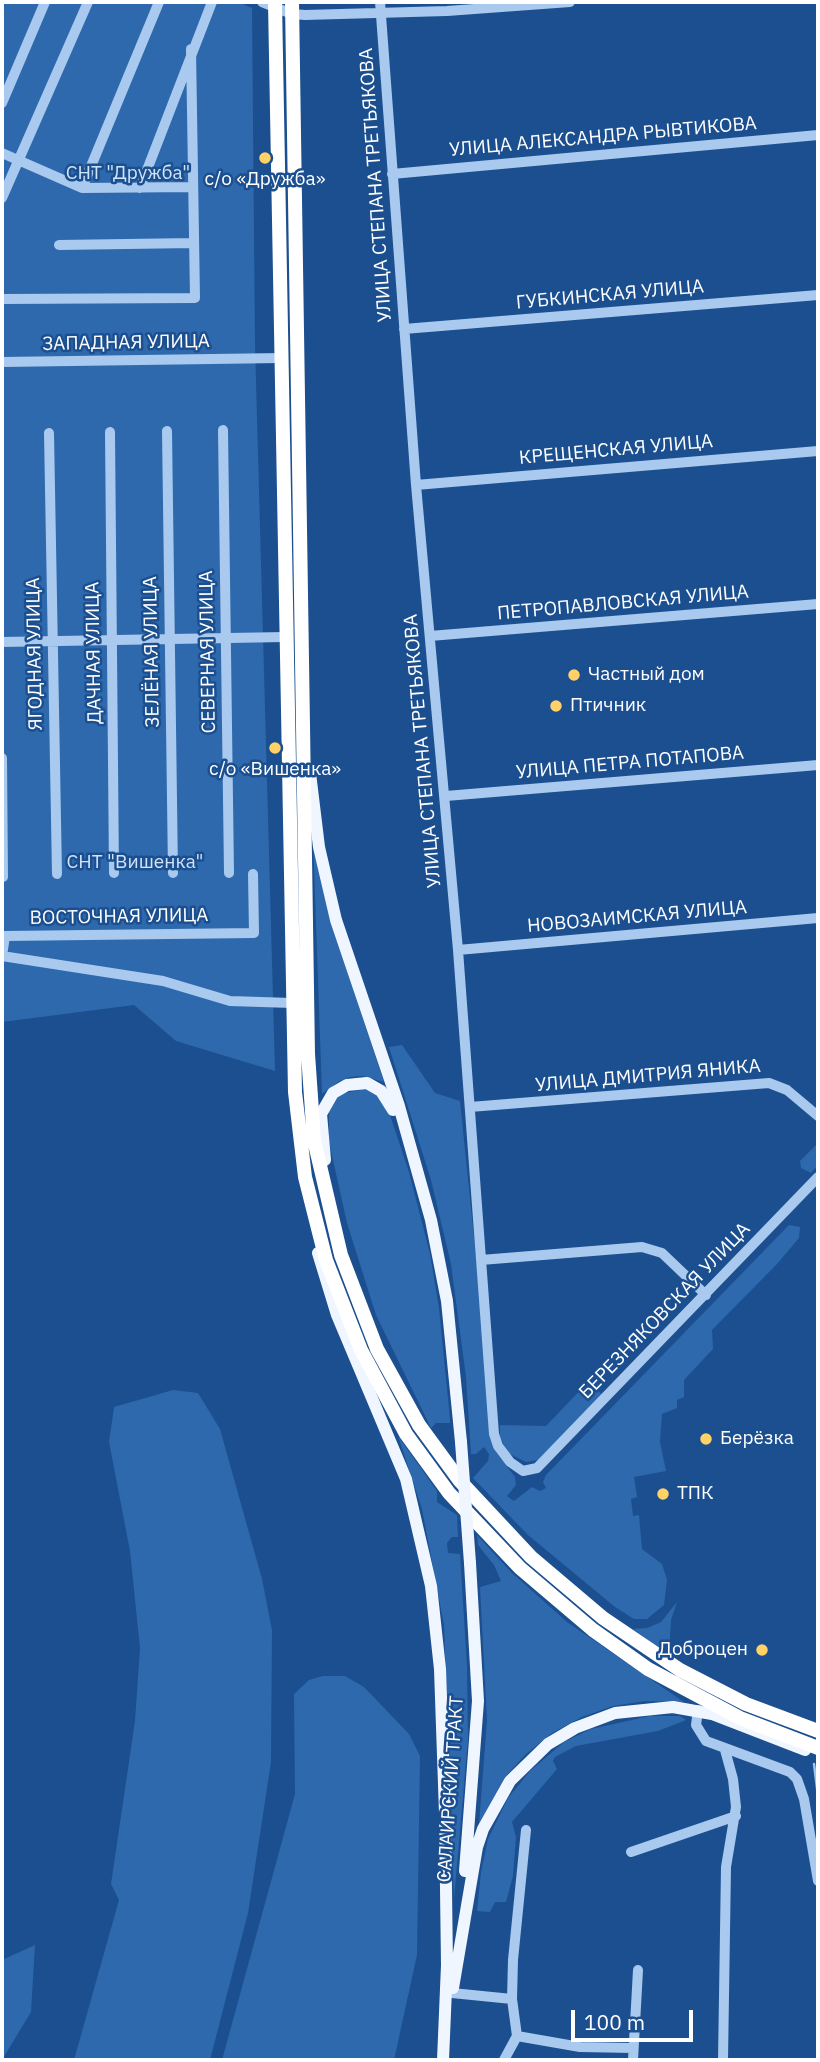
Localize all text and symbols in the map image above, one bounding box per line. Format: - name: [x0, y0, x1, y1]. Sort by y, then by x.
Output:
- street label: УЛИЦА СТЕПАНА ТРЕТЬЯКОВА: [355, 47, 397, 323]
- street label: УЛИЦА АЛЕКСАНДРА РЫВТИКОВА: [448, 112, 758, 162]
- marker: с/о «Дружба»: [257, 150, 273, 166]
- park label: СНТ "Дружба": [66, 163, 190, 185]
- place label: с/о «Дружба»: [205, 169, 325, 191]
- street label: ГУБКИНСКАЯ УЛИЦА: [515, 275, 705, 315]
- street label: ЗАПАДНАЯ УЛИЦА: [42, 330, 210, 356]
- street label: КРЕЩЕНСКАЯ УЛИЦА: [518, 430, 714, 470]
- street label: СЕВЕРНАЯ УЛИЦА: [195, 570, 221, 734]
- street label: ЗЕЛЁНАЯ УЛИЦА: [139, 576, 165, 728]
- street label: ЯГОДНАЯ УЛИЦА: [22, 577, 48, 731]
- street label: ПЕТРОПАВЛОВСКАЯ УЛИЦА: [496, 581, 750, 625]
- street label: ДАЧНАЯ УЛИЦА: [81, 582, 107, 724]
- street label: УЛИЦА СТЕПАНА ТРЕТЬЯКОВА: [400, 613, 446, 889]
- place label: Частный дом: [588, 664, 705, 686]
- marker: Частный дом: [566, 667, 582, 683]
- place label: Птичник: [570, 695, 646, 717]
- marker: Птичник: [548, 698, 564, 714]
- marker: с/о «Вишенка»: [267, 740, 283, 756]
- street label: УЛИЦА ПЕТРА ПОТАПОВА: [515, 742, 745, 784]
- place label: с/о «Вишенка»: [209, 759, 341, 781]
- park label: СНТ "Вишенка": [67, 852, 203, 874]
- street label: НОВОЗАИМСКАЯ УЛИЦА: [526, 896, 748, 938]
- street label: ВОСТОЧНАЯ УЛИЦА: [29, 904, 209, 930]
- street label: УЛИЦА ДМИТРИЯ ЯНИКА: [534, 1055, 762, 1097]
- street label: БЕРЕЗНЯКОВСКАЯ УЛИЦА: [575, 1218, 755, 1404]
- place label: Берёзка: [720, 1428, 794, 1450]
- marker: Берёзка: [698, 1431, 714, 1447]
- place label: ТПК: [677, 1483, 714, 1505]
- marker: ТПК: [655, 1486, 671, 1502]
- place label: Доброцен: [658, 1639, 748, 1661]
- marker: Доброцен: [754, 1642, 770, 1658]
- street label: САЛАИРСКИЙ ТРАКТ: [433, 1695, 469, 1883]
- scale bar: [575, 1996, 698, 2040]
- text: 100 m: [584, 2008, 645, 2036]

